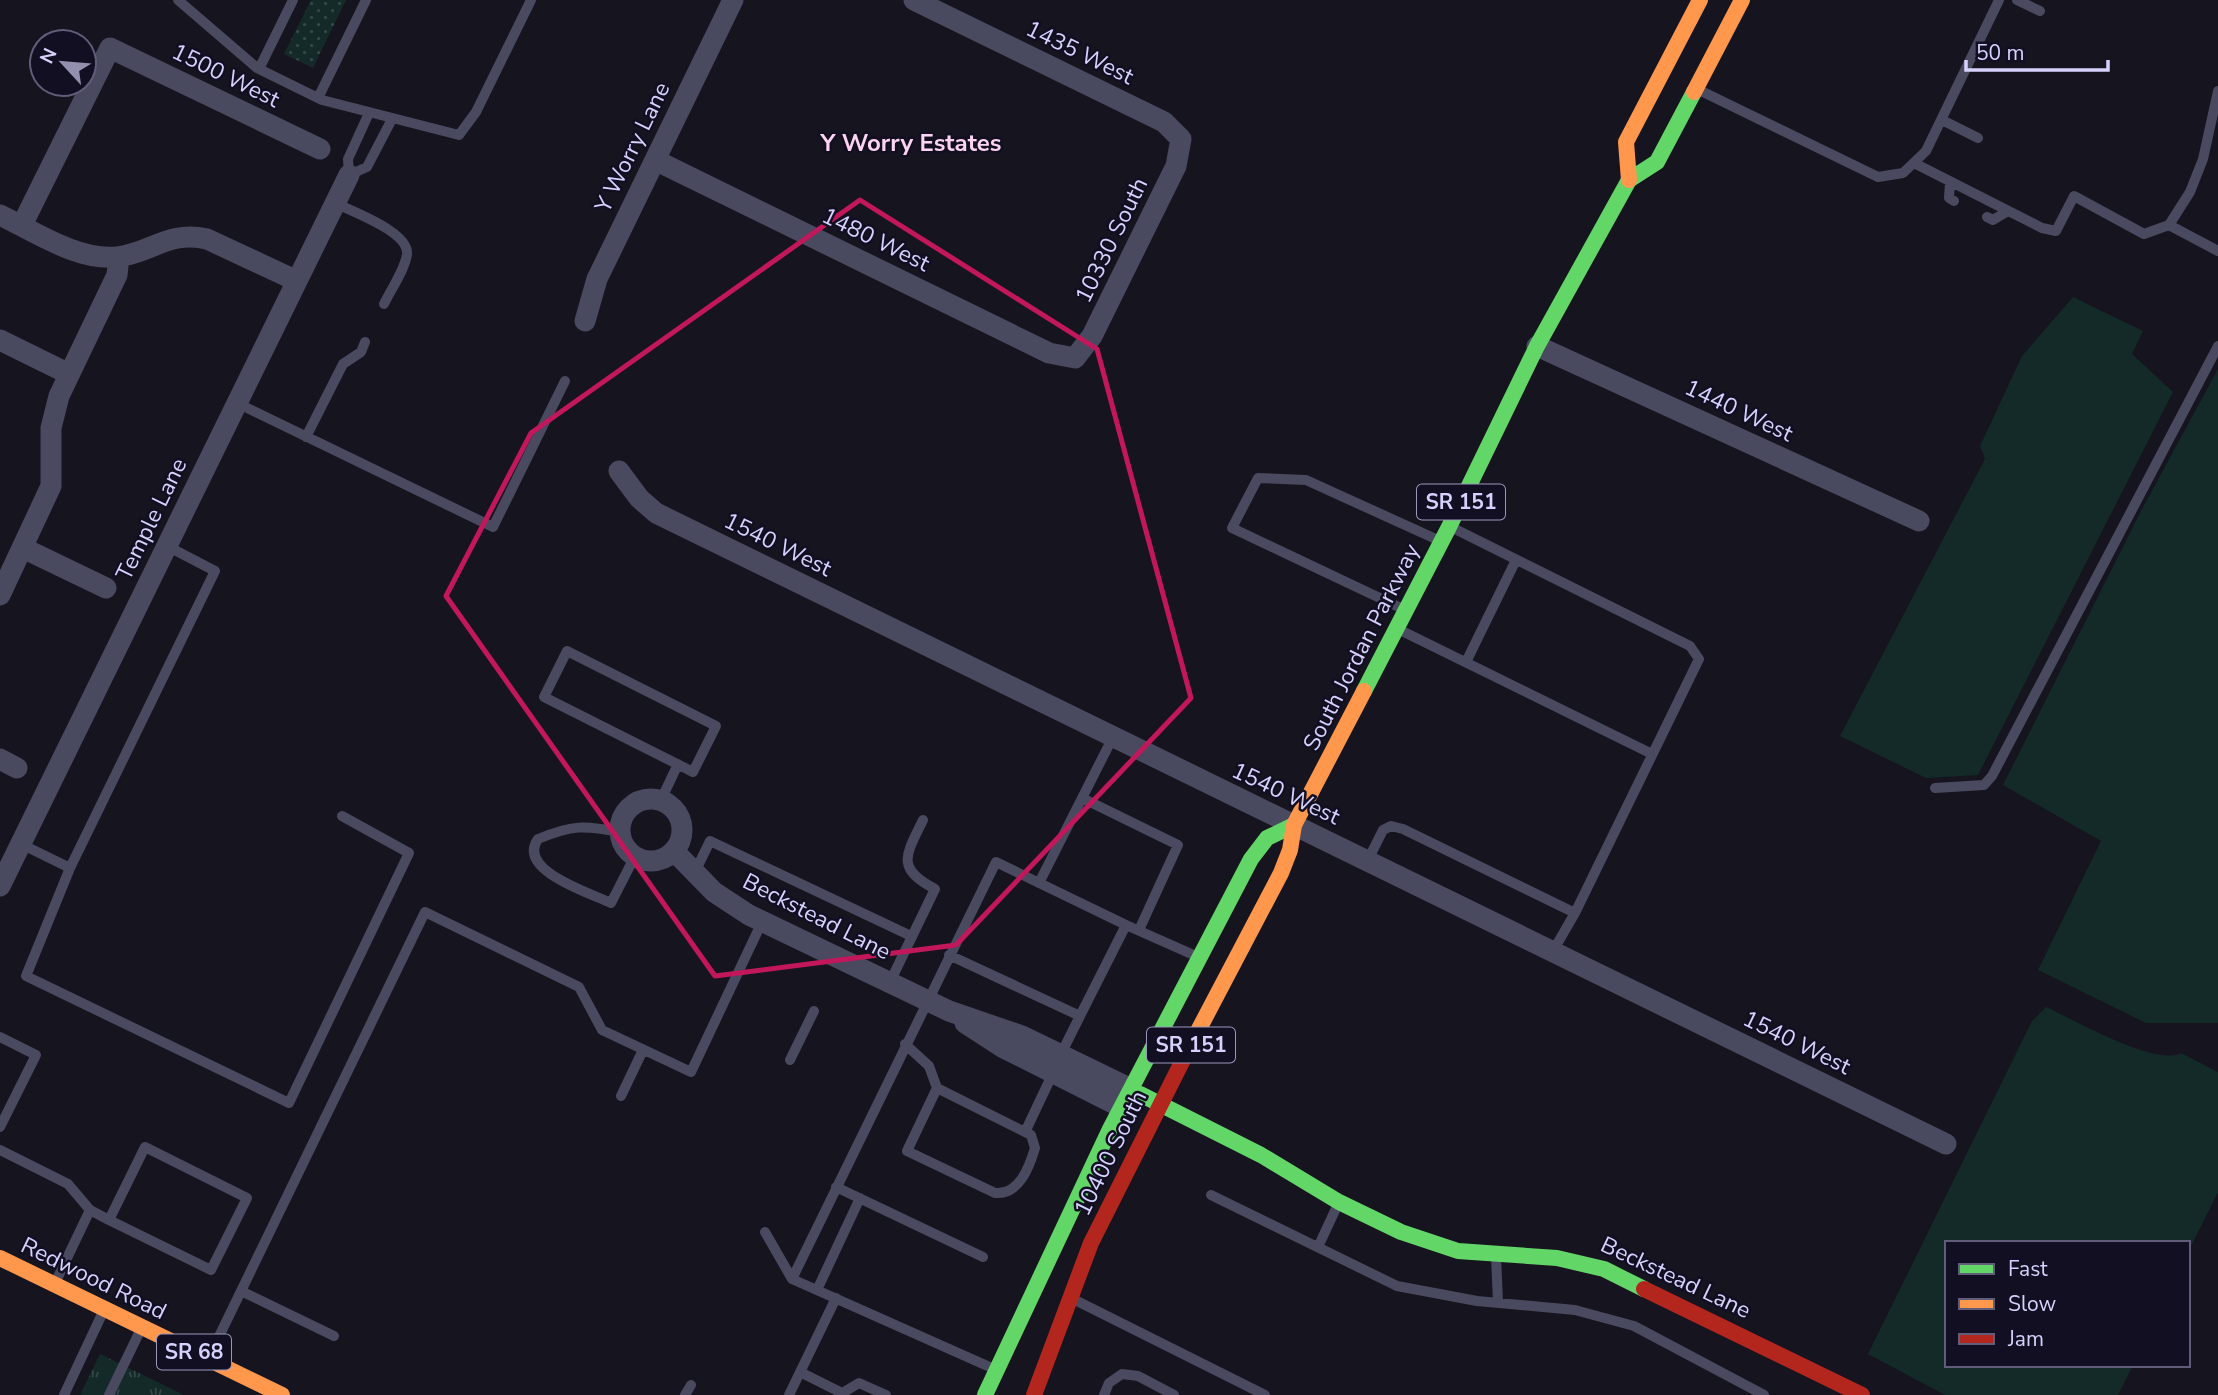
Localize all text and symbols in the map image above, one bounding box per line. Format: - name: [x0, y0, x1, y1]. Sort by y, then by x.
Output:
- street label: 1435 West: [1021, 13, 1140, 92]
- north arrow: [28, 28, 98, 98]
- scale bar: [1966, 28, 2108, 72]
- street label: 1500 West: [167, 36, 286, 115]
- text: 50 m: [1976, 39, 2025, 67]
- text: N: [34, 44, 63, 68]
- street label: Y Worry Lane: [587, 77, 677, 218]
- district label: Y Worry Estates: [820, 127, 1001, 159]
- street label: 10330 South: [1068, 172, 1155, 308]
- street label: 1480 West: [817, 200, 936, 279]
- street label: 1440 West: [1680, 372, 1799, 449]
- street label: Temple Lane: [109, 453, 194, 585]
- road number: SR 151: [1417, 484, 1505, 520]
- street label: 1540 West: [719, 505, 838, 584]
- street label: South Jordan Parkway: [1296, 538, 1427, 756]
- street label: 1540 West: [1227, 755, 1346, 832]
- street label: Beckstead Lane: [737, 866, 896, 967]
- street label: 1540 West: [1738, 1003, 1857, 1082]
- road number: SR 151: [1147, 1028, 1235, 1062]
- street label: 10400 South: [1067, 1085, 1154, 1221]
- street label: Beckstead Lane: [1596, 1229, 1756, 1326]
- street label: Redwood Road: [16, 1230, 172, 1327]
- legend: [1945, 1241, 2190, 1367]
- text: Fast: [2008, 1255, 2048, 1283]
- text: Slow: [2008, 1290, 2057, 1318]
- text: Jam: [2007, 1325, 2044, 1353]
- road number: SR 68: [157, 1334, 231, 1370]

